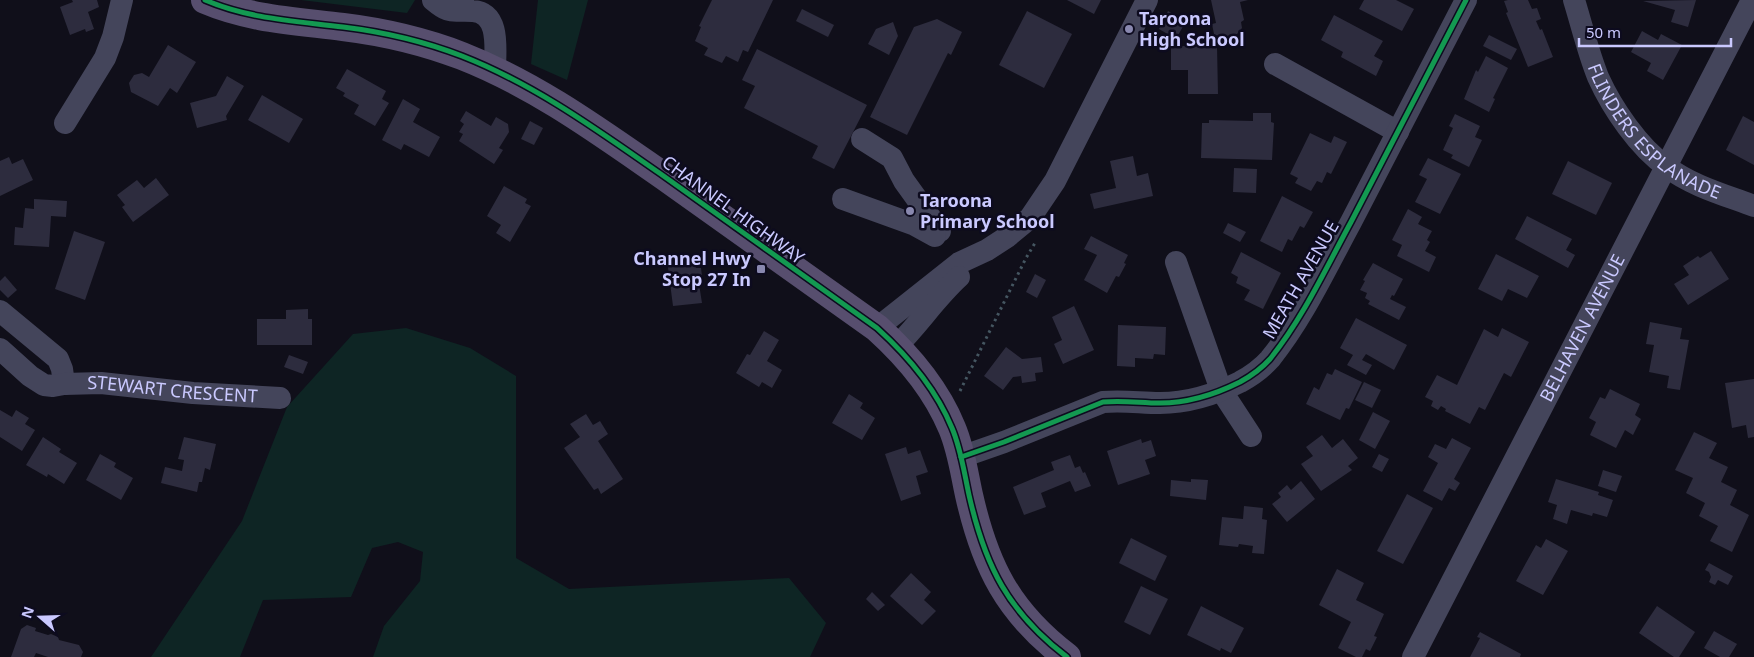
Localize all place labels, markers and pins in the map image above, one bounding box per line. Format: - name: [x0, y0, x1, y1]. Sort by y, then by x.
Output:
- place label: Taroona High School: [1139, 6, 1245, 51]
- marker: Taroona High School: [1123, 23, 1135, 35]
- place label: Taroona Primary School: [920, 188, 1055, 233]
- marker: Taroona Primary School: [904, 205, 916, 217]
- place label: Channel Hwy Stop 27 In: [633, 246, 752, 291]
- marker: Channel Hwy Stop 27 In: [755, 263, 767, 275]

